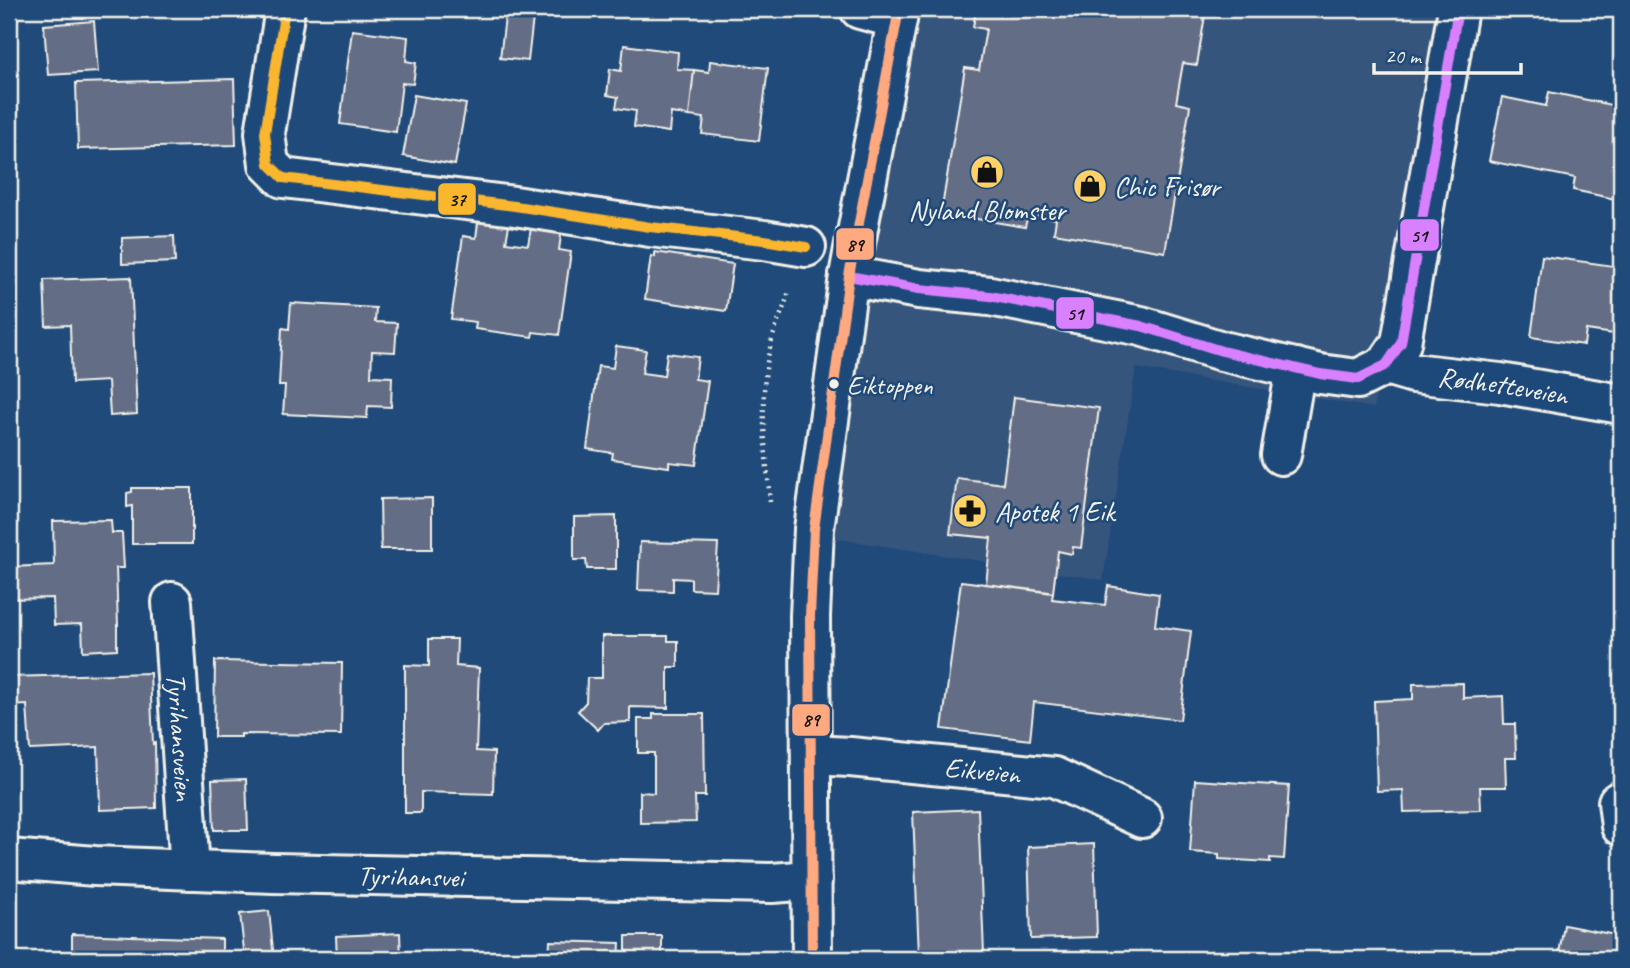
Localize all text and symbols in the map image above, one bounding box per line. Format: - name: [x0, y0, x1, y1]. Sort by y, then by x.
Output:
- scale bar: [1374, 32, 1522, 76]
- text: 20 m: [1385, 43, 1423, 69]
- shop icon: Nyland Blomster: [968, 153, 1006, 191]
- shop icon: Chic Frisør: [1071, 167, 1109, 205]
- place label: Chic Frisør: [1114, 169, 1223, 204]
- line badge: 37: [437, 182, 477, 216]
- text: 37: [448, 188, 468, 212]
- place label: Nyland Blomster: [909, 193, 1067, 228]
- line badge: 51: [1399, 218, 1440, 252]
- text: 51: [1411, 224, 1430, 248]
- line badge: 89: [835, 227, 875, 261]
- text: 89: [847, 233, 866, 257]
- line badge: 51: [1055, 296, 1095, 330]
- text: 51: [1067, 302, 1086, 326]
- street label: Rødhetteveien: [1436, 359, 1572, 413]
- place label: Eiktoppen: [847, 369, 933, 402]
- marker: Eiktoppen: [827, 377, 841, 391]
- pharmacy icon: Apotek 1 Eik: [951, 492, 989, 530]
- place label: Apotek 1 Eik: [995, 494, 1117, 529]
- street label: Tyrihansveien: [159, 672, 202, 803]
- line badge: 89: [791, 703, 831, 737]
- text: 89: [803, 708, 822, 732]
- street label: Eikveien: [943, 749, 1023, 792]
- street label: Tyrihansvei: [357, 858, 468, 895]

